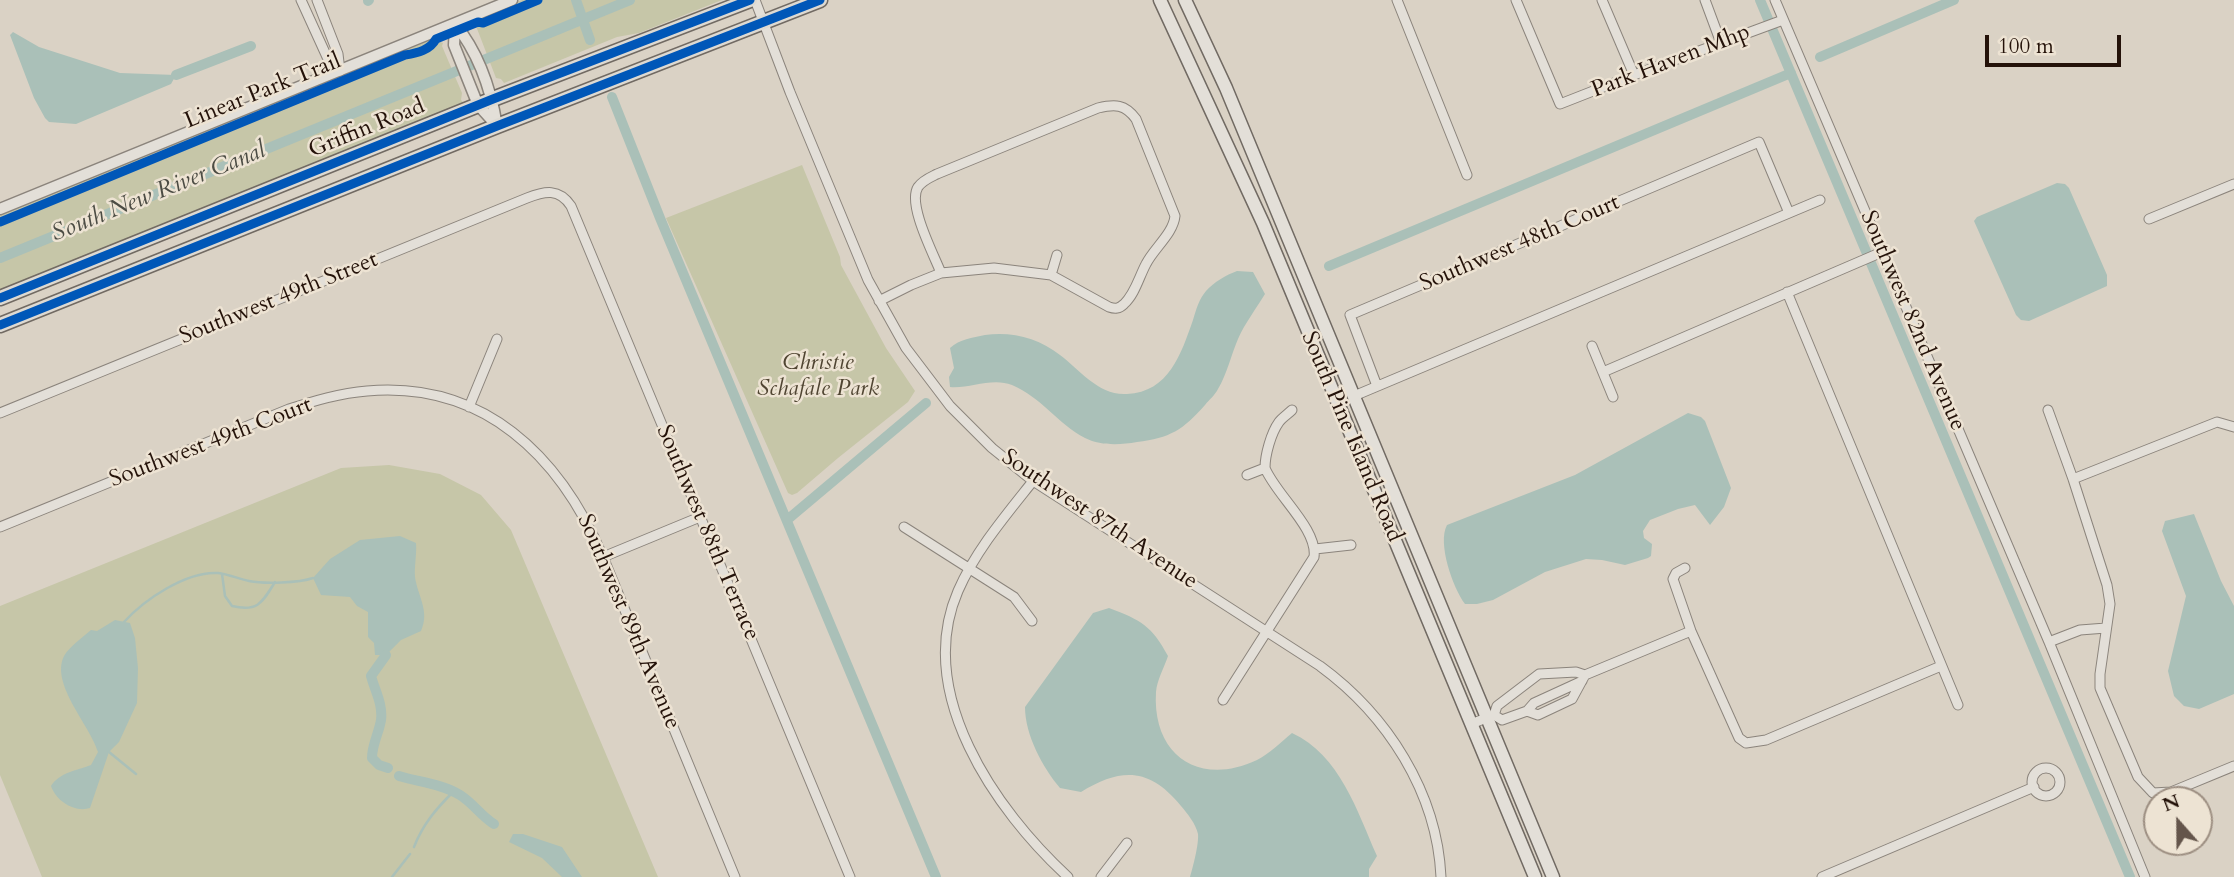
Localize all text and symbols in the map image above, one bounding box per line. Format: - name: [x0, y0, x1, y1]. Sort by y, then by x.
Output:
- street label: Park Haven Mhp: [1588, 19, 1754, 105]
- scale bar: [1989, 21, 2126, 65]
- text: 100 m: [1998, 32, 2054, 61]
- street label: Linear Park Trail: [181, 48, 345, 136]
- street label: Griffin Road: [305, 93, 429, 165]
- water label: South New River Canal: [48, 137, 270, 249]
- street label: Southwest 48th Court: [1416, 189, 1624, 299]
- street label: Southwest 82nd Avenue: [1853, 207, 1971, 435]
- street label: Southwest 49th Street: [176, 247, 382, 351]
- street label: South Pine Island Road: [1294, 328, 1408, 546]
- park label: Christie Schafale Park: [757, 350, 879, 404]
- street label: Southwest 49th Court: [106, 392, 316, 494]
- street label: Southwest 88th Terrace: [649, 421, 765, 645]
- street label: Southwest 87th Avenue: [996, 444, 1202, 596]
- street label: Southwest 89th Avenue: [570, 510, 686, 734]
- north arrow: [2143, 786, 2213, 856]
- text: N: [2159, 788, 2184, 818]

